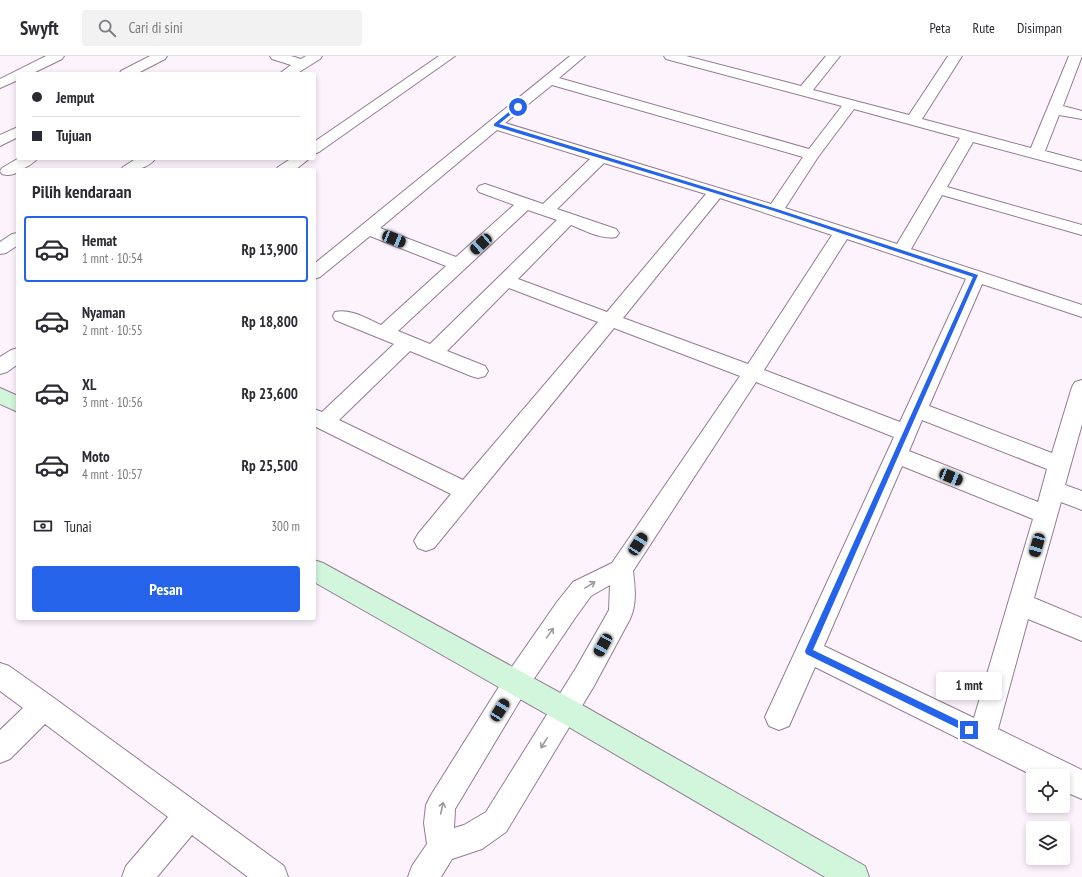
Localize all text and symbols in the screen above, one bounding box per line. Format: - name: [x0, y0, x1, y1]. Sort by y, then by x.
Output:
- search box: [82, 10, 362, 46]
- text: Swyft: [20, 16, 58, 40]
- icon: search: [96, 17, 118, 39]
- text: Cari di sini: [128, 18, 183, 37]
- text: Peta: [929, 19, 951, 37]
- text: Rute: [973, 19, 995, 37]
- text: Disimpan: [1017, 19, 1062, 37]
- text: Jemput: [56, 88, 94, 107]
- route start: [509, 98, 527, 116]
- text: Tujuan: [56, 126, 92, 145]
- text: Pilih kendaraan: [32, 180, 132, 203]
- car: [381, 229, 407, 249]
- icon: car: [34, 231, 70, 267]
- text: Hemat: [82, 231, 117, 250]
- car: [468, 232, 494, 256]
- text: Rp 13,900: [242, 240, 298, 259]
- text: 1 mnt · 10:54: [82, 250, 143, 267]
- icon: car: [34, 303, 70, 339]
- text: Nyaman: [82, 303, 125, 322]
- text: Rp 18,800: [242, 312, 298, 331]
- text: 2 mnt · 10:55: [82, 322, 143, 339]
- icon: car: [34, 375, 70, 411]
- text: XL: [82, 375, 96, 394]
- text: Rp 23,600: [242, 384, 298, 403]
- text: 3 mnt · 10:56: [82, 394, 143, 411]
- icon: car: [34, 447, 70, 483]
- text: Moto: [82, 447, 110, 466]
- text: Rp 25,500: [242, 456, 298, 475]
- text: 4 mnt · 10:57: [82, 466, 143, 483]
- car: [938, 467, 964, 487]
- icon: cash: [32, 515, 54, 537]
- text: Tunai: [64, 517, 92, 536]
- text: 300 m: [271, 518, 300, 535]
- car: [626, 531, 650, 557]
- car: [1028, 532, 1046, 558]
- button: Pesan: [32, 566, 300, 612]
- one-way arrow: [584, 581, 595, 589]
- one-way arrow: [546, 628, 554, 639]
- car: [592, 632, 614, 658]
- callout: 1 mnt: [936, 672, 1002, 700]
- text: 1 mnt: [955, 677, 983, 694]
- car: [489, 697, 511, 723]
- route end: [960, 721, 978, 739]
- one-way arrow: [540, 737, 548, 749]
- map controls: [1026, 769, 1070, 865]
- button: locate: [1026, 769, 1070, 813]
- one-way arrow: [438, 802, 446, 815]
- button: layers: [1026, 821, 1070, 865]

